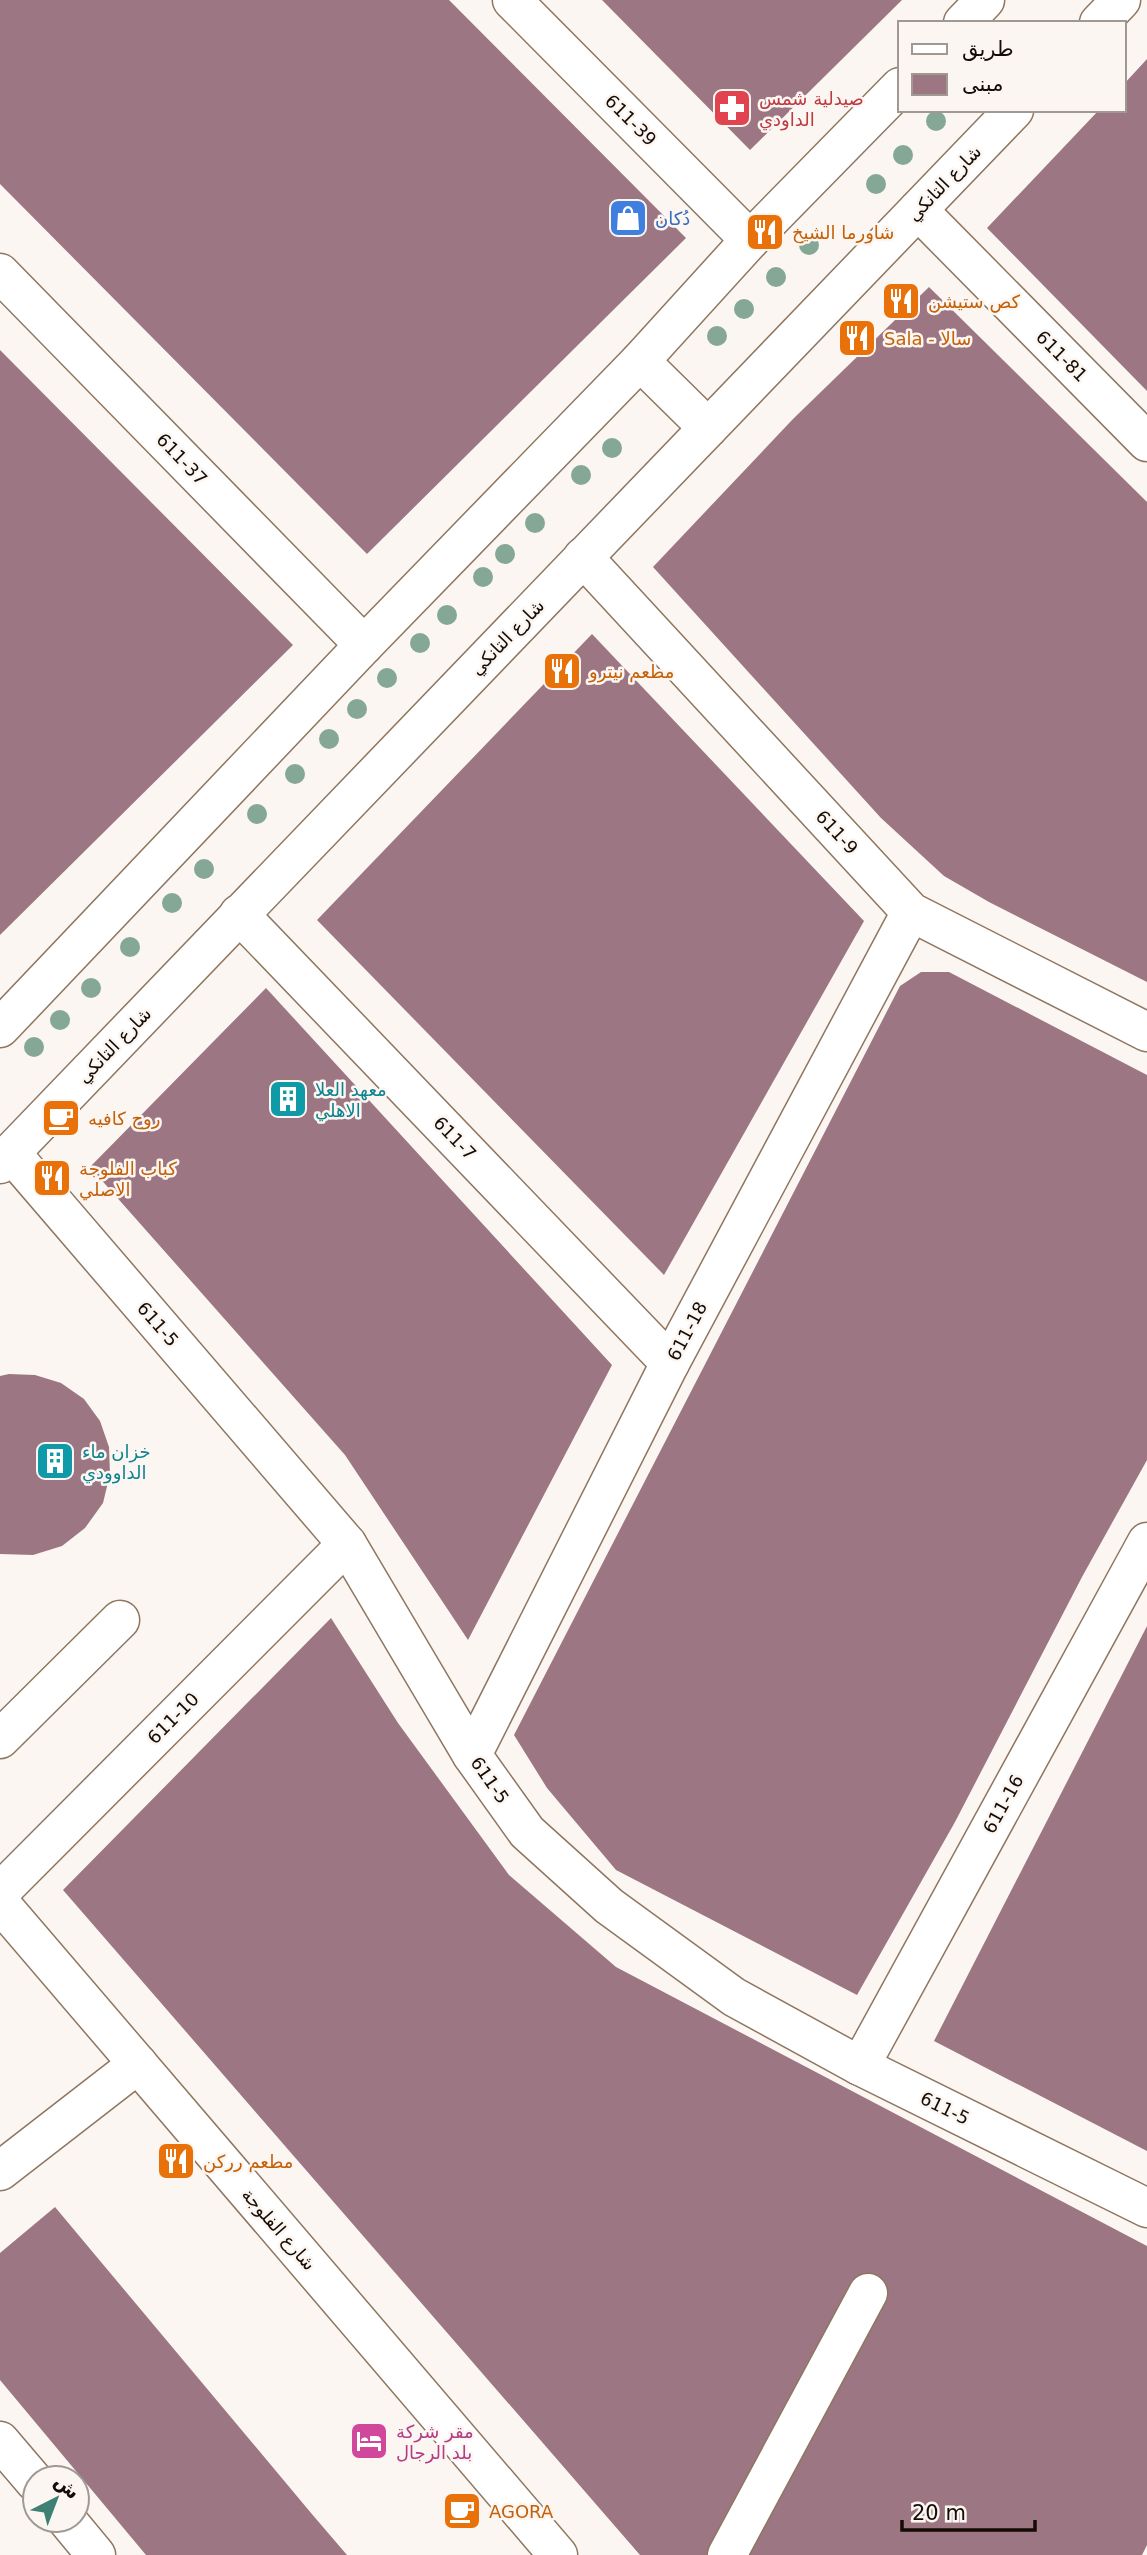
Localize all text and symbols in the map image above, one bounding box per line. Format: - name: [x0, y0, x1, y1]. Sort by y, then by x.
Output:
- legend: [898, 21, 1126, 112]
- text: طريق: [962, 37, 1014, 61]
- text: مبنى: [962, 72, 1003, 96]
- pharmacy icon: صيدلية شمس الداودي: [711, 87, 753, 129]
- place label: صيدلية شمس الداودي: [759, 88, 864, 131]
- street label: 611-39: [601, 90, 661, 150]
- street label: شارع التانكي: [903, 141, 986, 226]
- shop icon: دُكان: [607, 197, 649, 239]
- place label: دُكان: [655, 208, 690, 229]
- restaurant icon: شاورما الشيخ: [744, 211, 786, 253]
- place label: شاورما الشيخ: [792, 222, 894, 244]
- restaurant icon: كص ستيشن: [880, 280, 922, 322]
- place label: كص ستيشن: [928, 291, 1020, 313]
- restaurant icon: Sala - سالا: [836, 317, 878, 359]
- street label: 611-81: [1032, 326, 1092, 386]
- place label: Sala - سالا: [884, 328, 971, 349]
- street label: 611-37: [152, 429, 212, 489]
- street label: شارع التانكي: [466, 595, 549, 680]
- restaurant icon: مطعم نيترو: [541, 650, 583, 692]
- place label: مطعم نيترو: [588, 661, 674, 683]
- street label: 611-9: [811, 806, 863, 858]
- street label: شارع التانكي: [73, 1003, 156, 1088]
- building icon: معهد العلا الاهلي: [267, 1078, 309, 1120]
- place label: معهد العلا الاهلي: [315, 1079, 387, 1122]
- cafe icon: روح كافيه: [40, 1097, 82, 1139]
- place label: روح كافيه: [88, 1108, 160, 1130]
- street label: 611-7: [429, 1112, 481, 1164]
- restaurant icon: كباب الفلوجة الاصلي: [31, 1157, 73, 1199]
- place label: كباب الفلوجة الاصلي: [79, 1158, 177, 1201]
- street label: 611-5: [133, 1297, 183, 1351]
- street label: 611-18: [663, 1298, 711, 1364]
- building icon: خزان ماء الداوودي: [34, 1440, 76, 1482]
- place label: خزان ماء الداوودي: [82, 1441, 151, 1484]
- street label: 611-10: [143, 1688, 203, 1748]
- street label: 611-5: [466, 1753, 514, 1807]
- street label: 611-16: [978, 1771, 1028, 1837]
- street label: 611-5: [917, 2087, 973, 2129]
- restaurant icon: مطعم رركن: [155, 2140, 197, 2182]
- place label: مطعم رركن: [203, 2151, 293, 2173]
- street label: شارع الفلوجة: [237, 2184, 320, 2275]
- hotel icon: مقر شركة بلد الرجال: [348, 2420, 390, 2462]
- place label: مقر شركة بلد الرجال: [396, 2421, 474, 2464]
- north arrow: [21, 2464, 91, 2534]
- text: ش: [50, 2469, 84, 2504]
- scale bar: [902, 2488, 1035, 2532]
- cafe icon: AGORA: [441, 2490, 483, 2532]
- place label: AGORA: [489, 2501, 554, 2522]
- text: 20 m: [912, 2501, 966, 2525]

